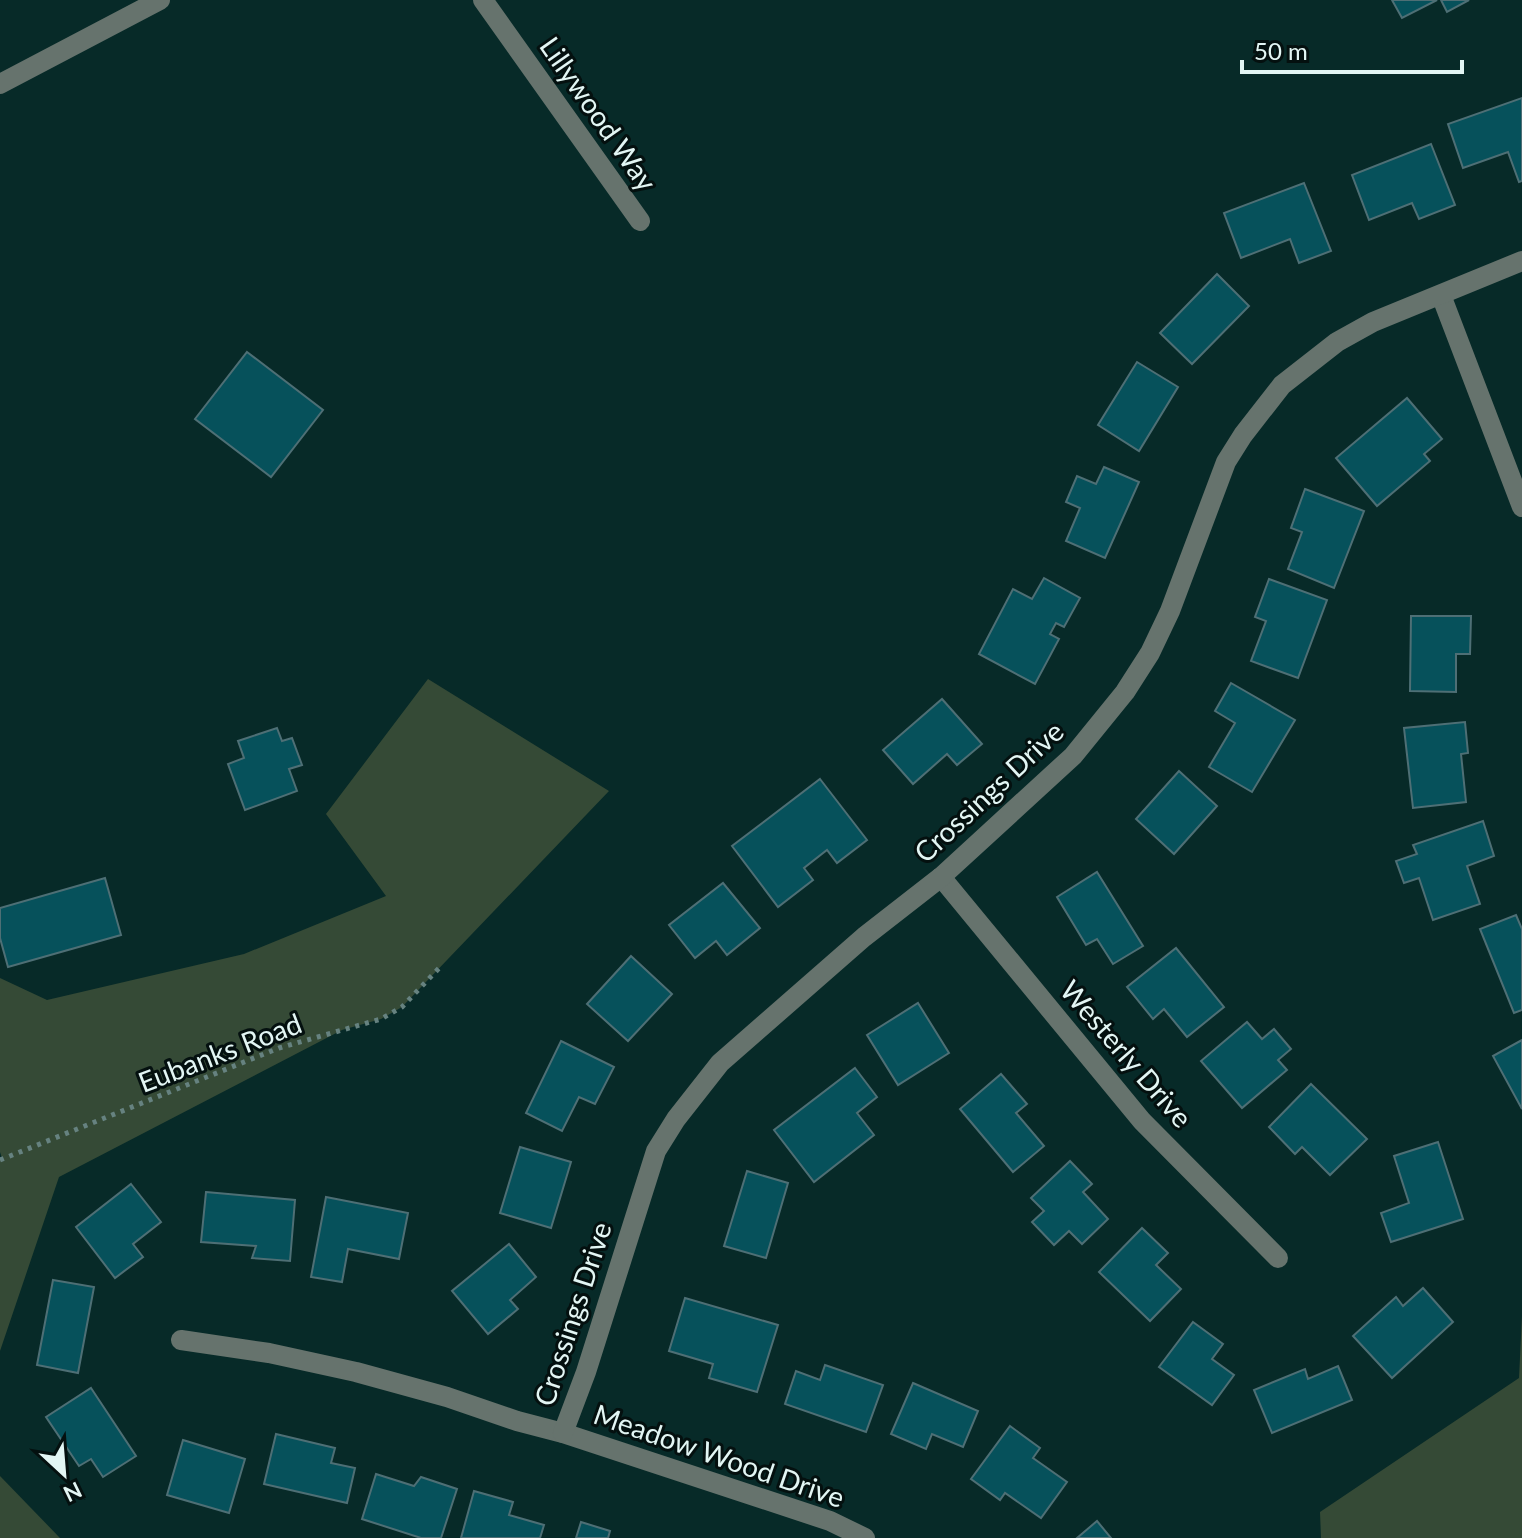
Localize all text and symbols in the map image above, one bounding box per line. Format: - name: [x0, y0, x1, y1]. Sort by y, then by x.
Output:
- scale bar: [1242, 24, 1462, 74]
- street label: Lillywood Way: [533, 30, 665, 197]
- text: 50 m: [1254, 36, 1308, 65]
- street label: Crossings Drive: [907, 714, 1070, 869]
- street label: Westerly Drive: [1054, 973, 1200, 1134]
- street label: Eubanks Road: [133, 1005, 306, 1099]
- street label: Crossings Drive: [526, 1217, 618, 1410]
- street label: Meadow Wood Drive: [590, 1396, 849, 1514]
- north arrow: [24, 1434, 104, 1514]
- text: N: [59, 1477, 87, 1508]

